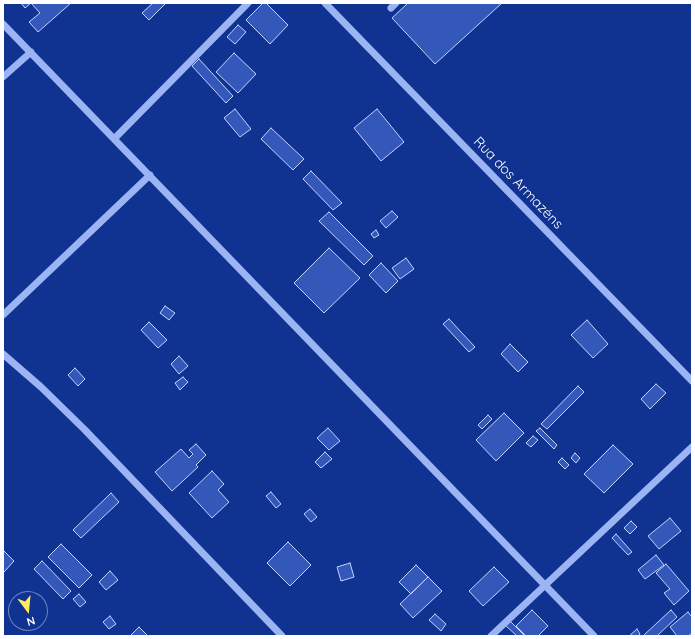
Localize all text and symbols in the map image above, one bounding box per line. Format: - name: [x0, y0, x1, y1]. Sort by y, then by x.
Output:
- street label: Rua dos Armazéns: [470, 133, 566, 233]
- north arrow: [8, 591, 48, 631]
- text: N: [25, 614, 37, 629]

